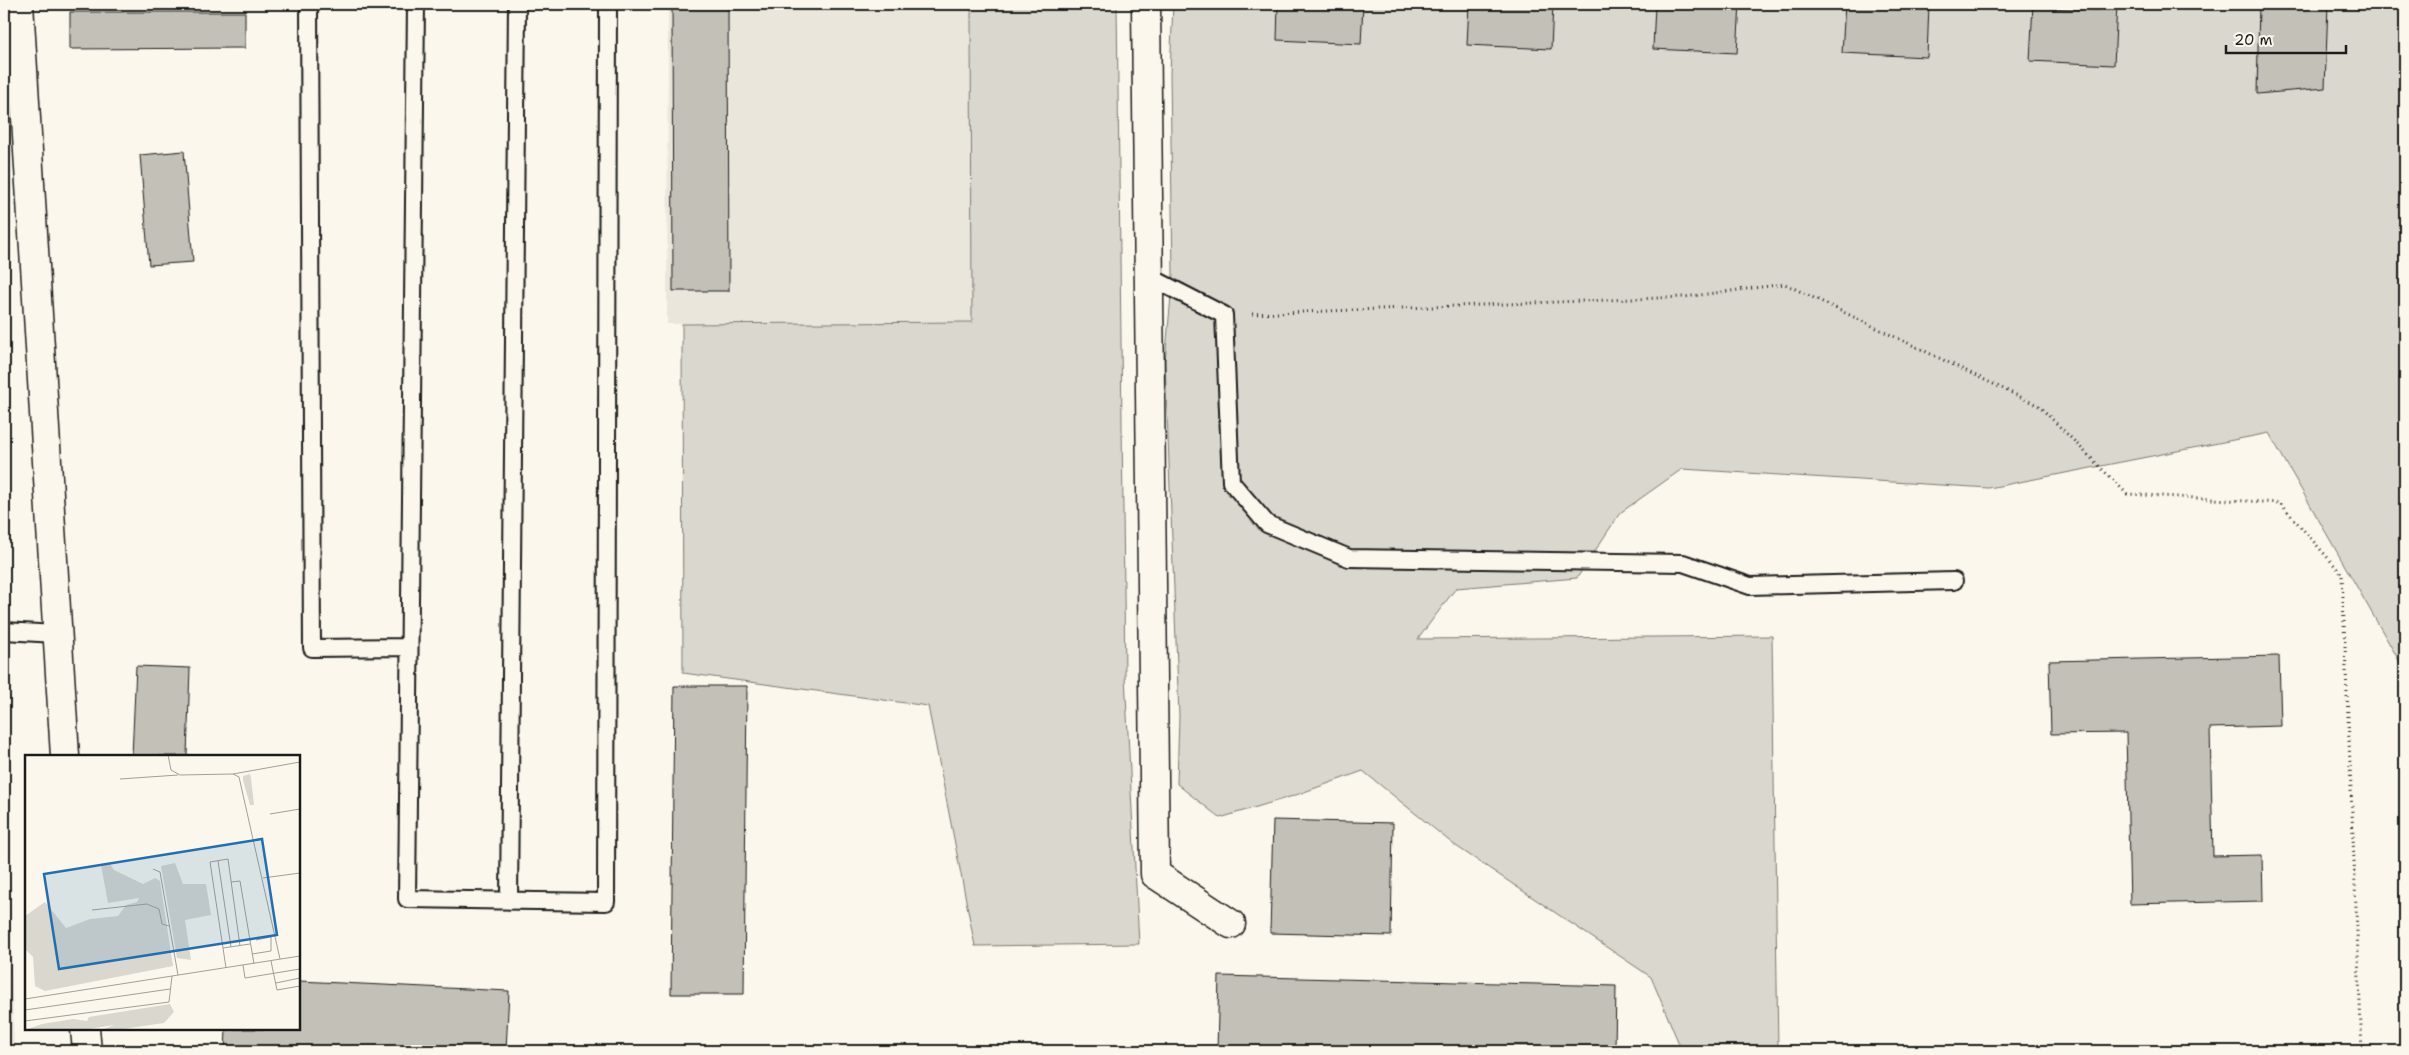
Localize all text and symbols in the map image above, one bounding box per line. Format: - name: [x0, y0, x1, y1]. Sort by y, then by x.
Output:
- scale bar: [2226, 22, 2346, 54]
- text: 20 m: [2234, 30, 2273, 50]
- inset map: [25, 755, 300, 1030]

